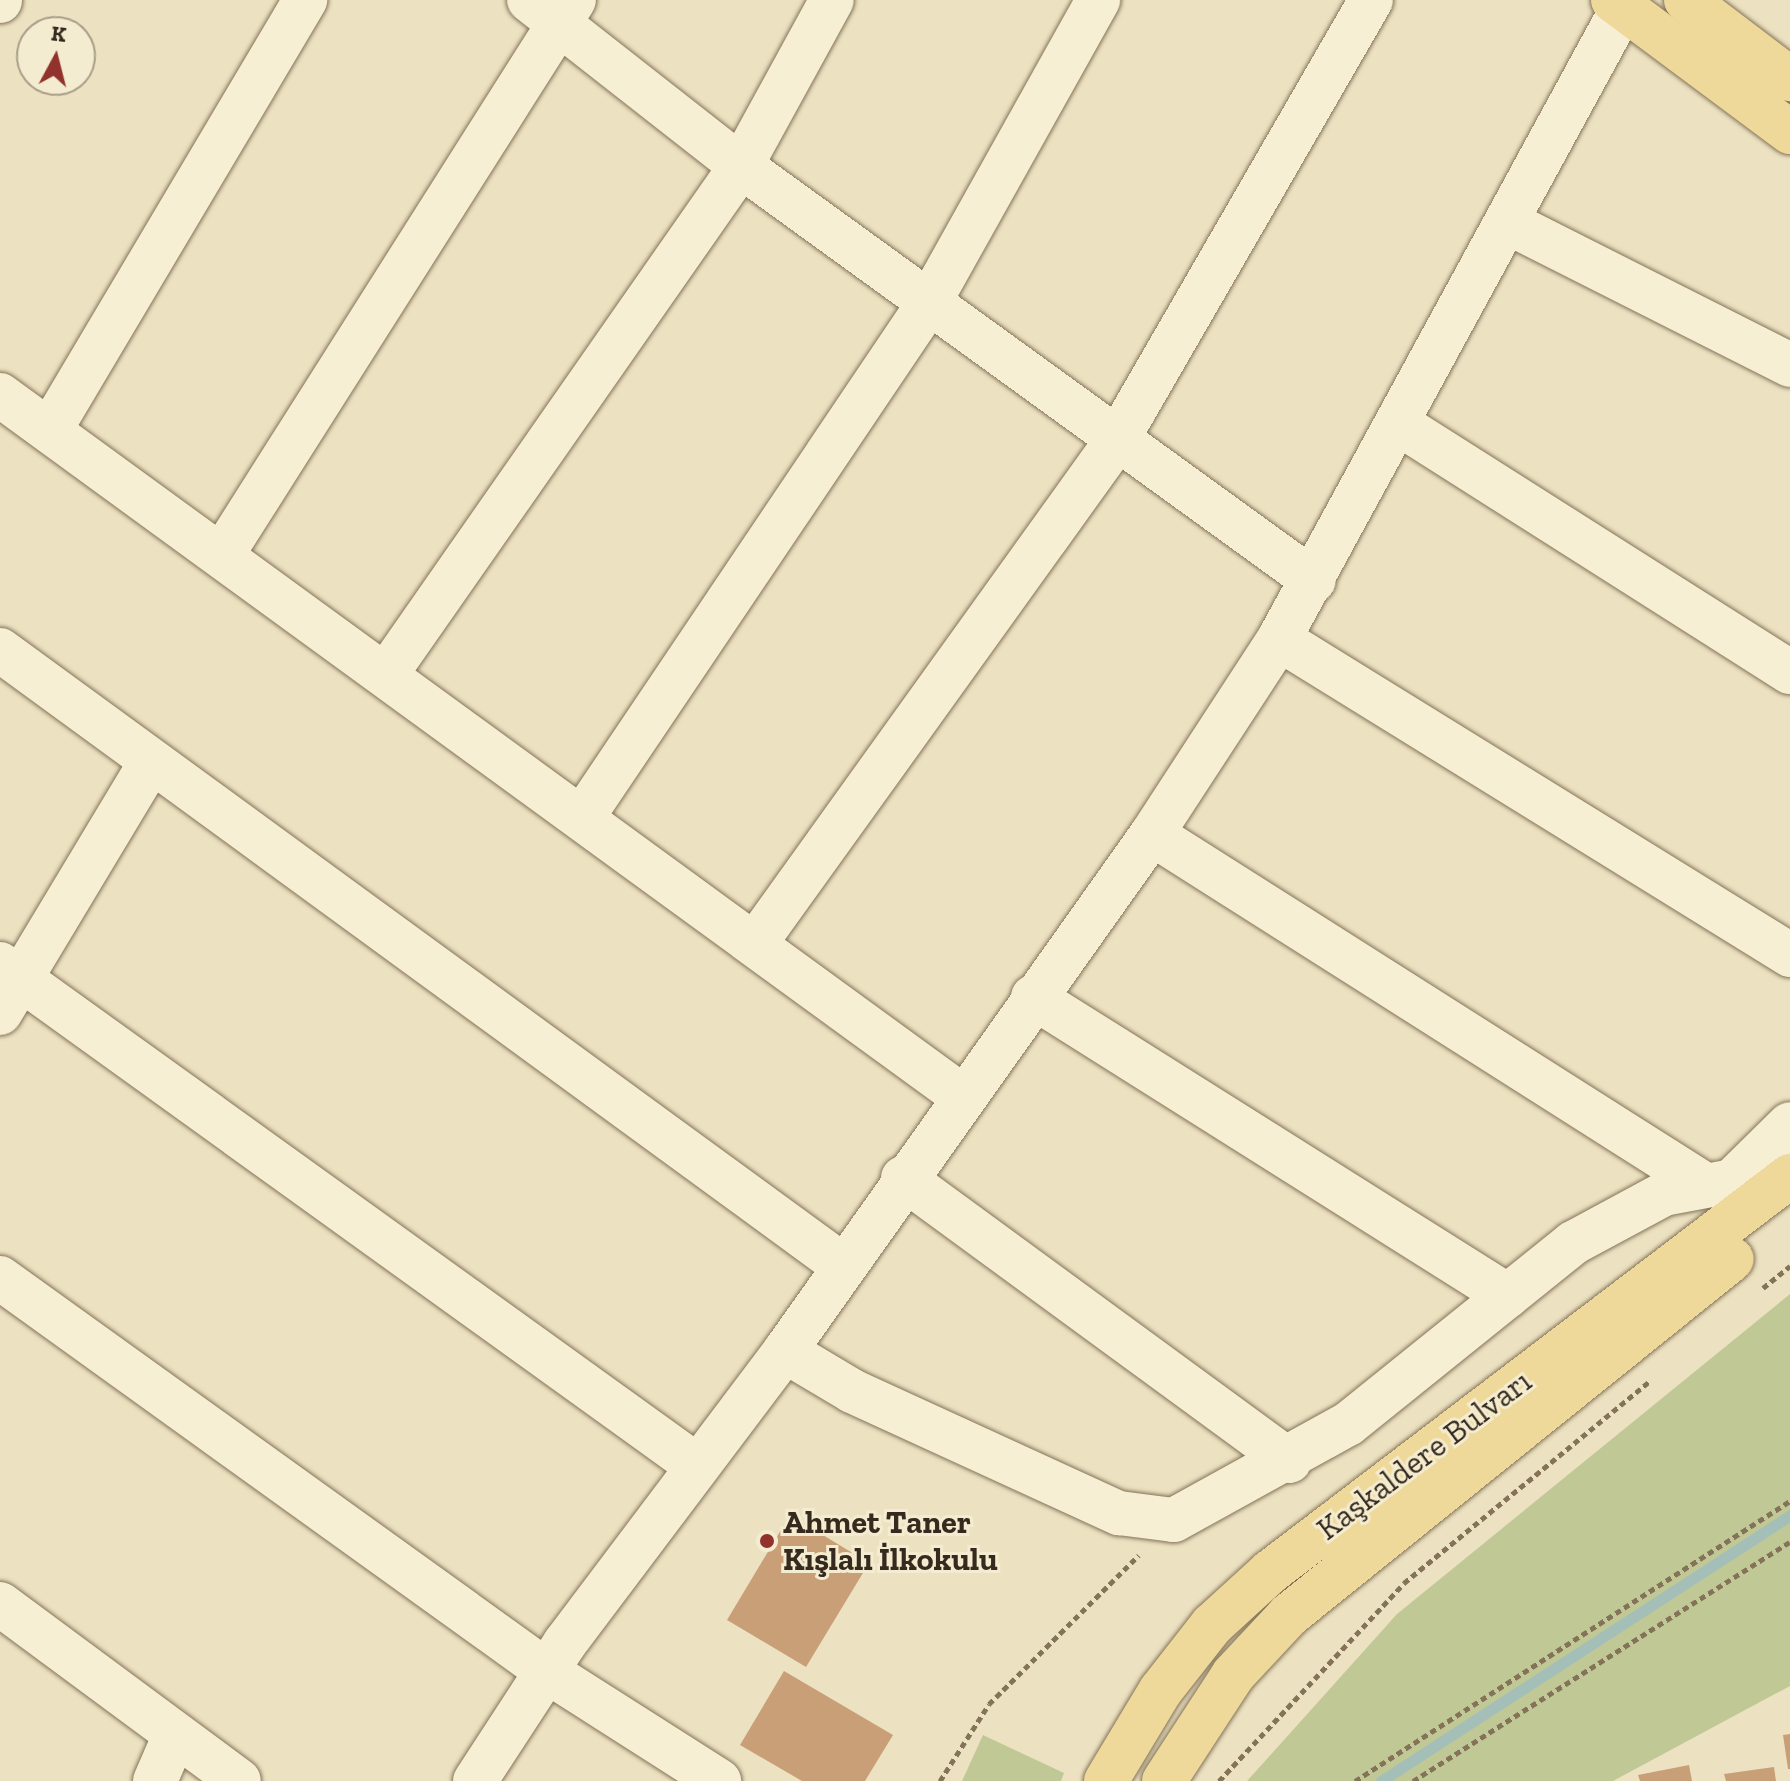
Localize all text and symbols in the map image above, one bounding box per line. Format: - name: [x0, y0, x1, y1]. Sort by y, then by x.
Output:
- north arrow: [16, 16, 96, 96]
- text: K: [50, 19, 68, 48]
- street label: Kaşkaldere Bulvarı: [1309, 1362, 1539, 1548]
- place label: Ahmet Taner Kışlalı İlkokulu: [783, 1504, 998, 1579]
- marker: Ahmet Taner Kışlalı İlkokulu: [758, 1532, 776, 1550]

